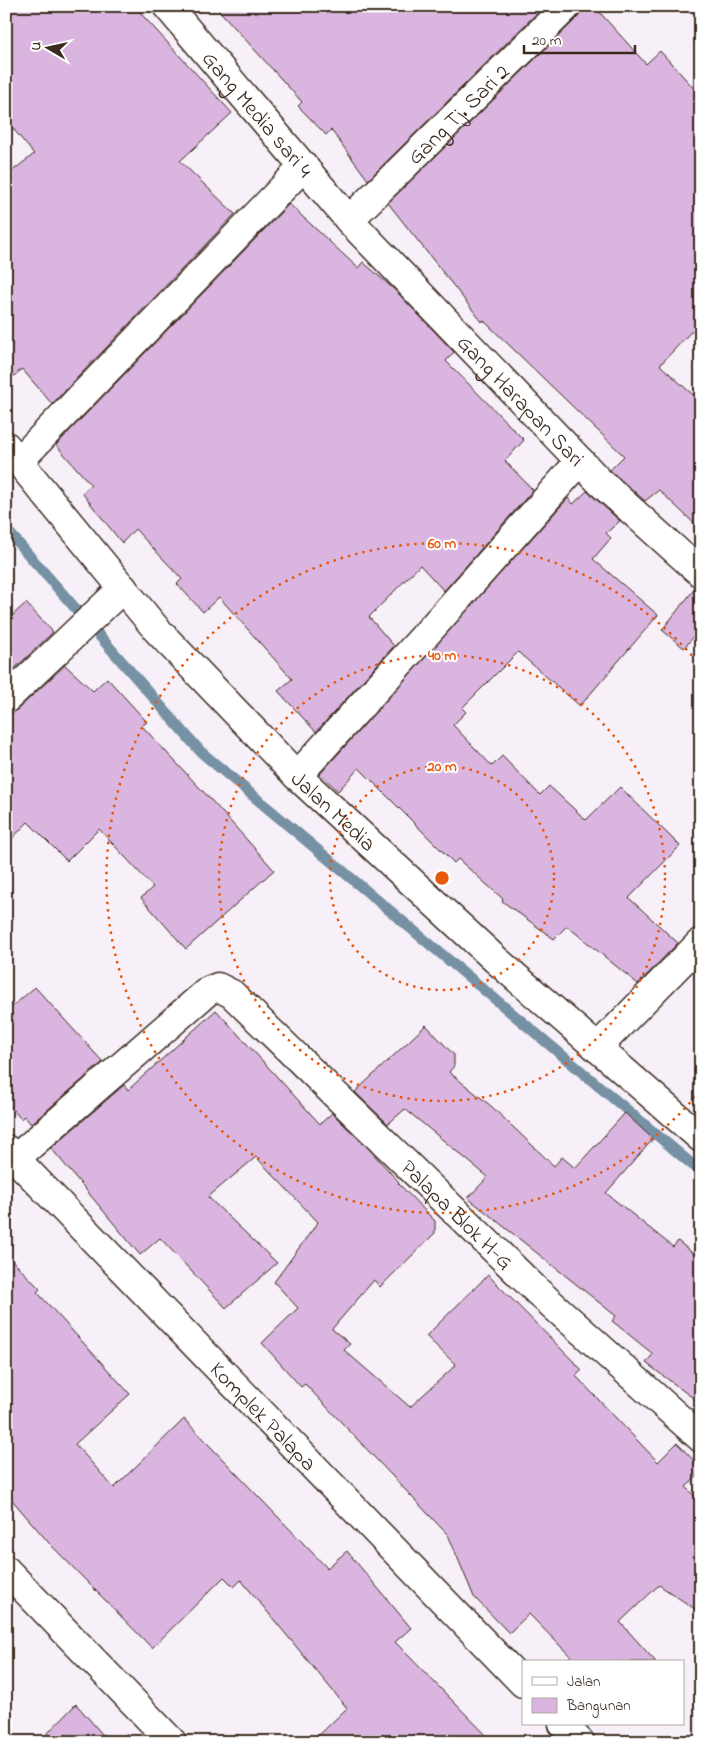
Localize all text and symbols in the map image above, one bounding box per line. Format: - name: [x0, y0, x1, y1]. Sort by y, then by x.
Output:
- north arrow: [22, 22, 72, 72]
- scale bar: [524, 22, 636, 54]
- text: 20 m: [532, 30, 562, 52]
- text: U: [26, 40, 48, 52]
- street label: Gang Media sari 4: [193, 45, 319, 186]
- street label: Gang Tj. Sari 2: [401, 58, 518, 173]
- street label: Gang Harapan Sari: [448, 329, 590, 475]
- text: 60 m: [427, 533, 457, 555]
- text: 40 m: [427, 645, 456, 667]
- text: 20 m: [426, 756, 457, 778]
- street label: Jalan Media: [282, 765, 382, 860]
- centre of rings: [433, 869, 451, 887]
- street label: Palapa Blok H-G: [392, 1153, 519, 1278]
- street label: Komplek Palapa: [201, 1355, 323, 1480]
- legend: [522, 1660, 684, 1726]
- text: Jalan: [567, 1671, 600, 1693]
- text: Bangunan: [566, 1695, 631, 1718]

